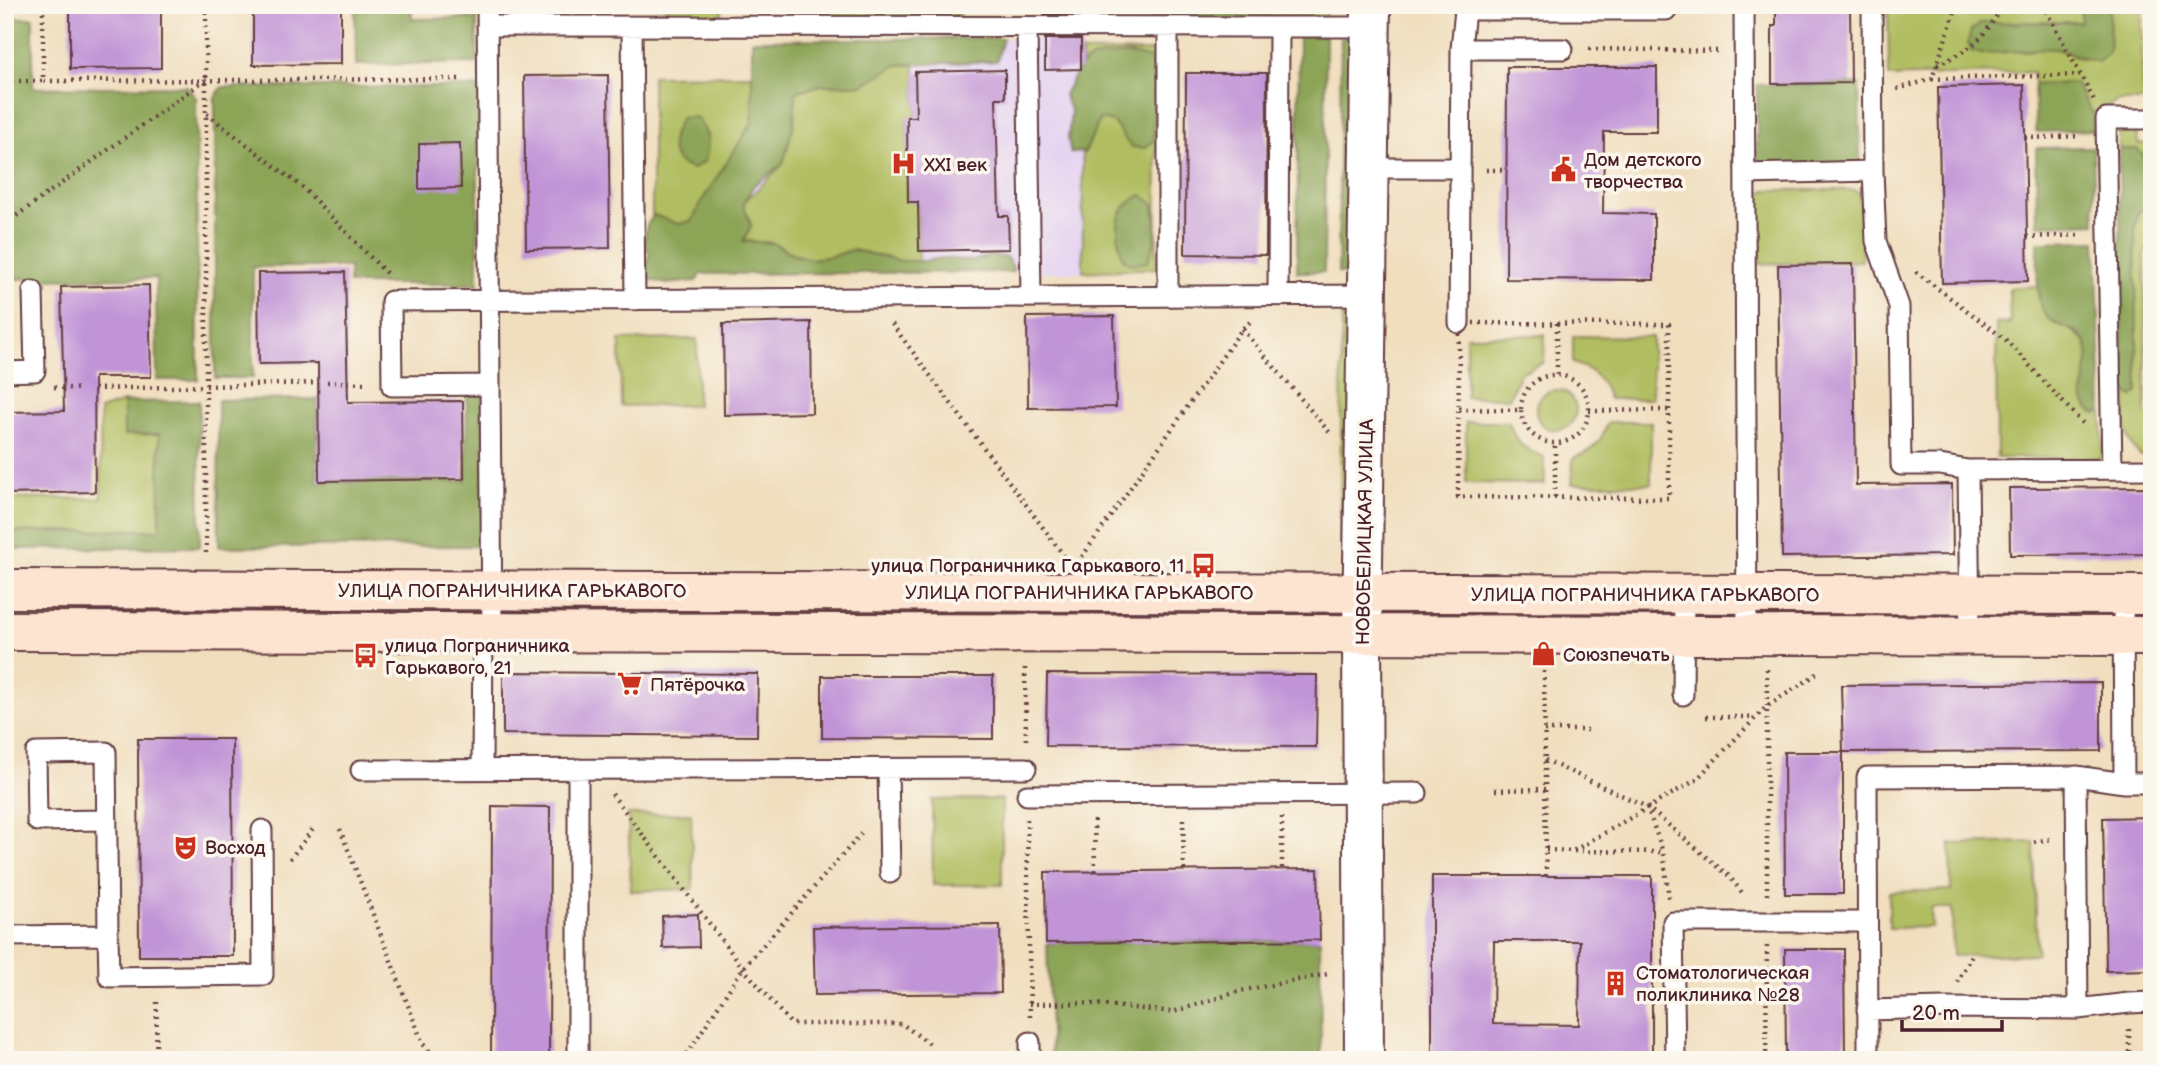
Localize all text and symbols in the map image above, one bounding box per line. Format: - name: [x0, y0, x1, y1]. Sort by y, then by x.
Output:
- place label: Дом детского творчества: [1584, 149, 1702, 194]
- hospital icon: XXI век: [890, 150, 918, 178]
- place label: XXI век: [923, 154, 987, 177]
- public building icon: Дом детского творчества: [1550, 156, 1578, 184]
- street label: НОВОБЕЛИЦКАЯ УЛИЦА: [1352, 418, 1379, 645]
- bus stop icon: улица Пограничника Гарькавого, 11: [1190, 551, 1218, 579]
- place label: улица Пограничника Гарькавого, 11: [871, 555, 1184, 578]
- street label: УЛИЦА ПОГРАНИЧНИКА ГАРЬКАВОГО: [338, 580, 687, 603]
- street label: УЛИЦА ПОГРАНИЧНИКА ГАРЬКАВОГО: [905, 582, 1254, 605]
- street label: УЛИЦА ПОГРАНИЧНИКА ГАРЬКАВОГО: [1471, 584, 1820, 607]
- place label: улица Пограничника Гарькавого, 21: [385, 635, 570, 680]
- shop icon: Союзпечать: [1529, 640, 1557, 668]
- bus stop icon: улица Пограничника Гарькавого, 21: [351, 642, 379, 670]
- place label: Союзпечать: [1563, 644, 1670, 667]
- supermarket icon: Пятёрочка: [616, 670, 644, 698]
- place label: Пятёрочка: [650, 674, 745, 697]
- theatre icon: Восход: [171, 833, 199, 861]
- place label: Восход: [205, 837, 266, 860]
- place label: Стоматологическая поликлиника №28: [1636, 962, 1809, 1007]
- building icon: Стоматологическая поликлиника №28: [1602, 969, 1630, 997]
- scale bar: [1902, 988, 2001, 1032]
- text: 20 m: [1912, 1001, 1960, 1026]

